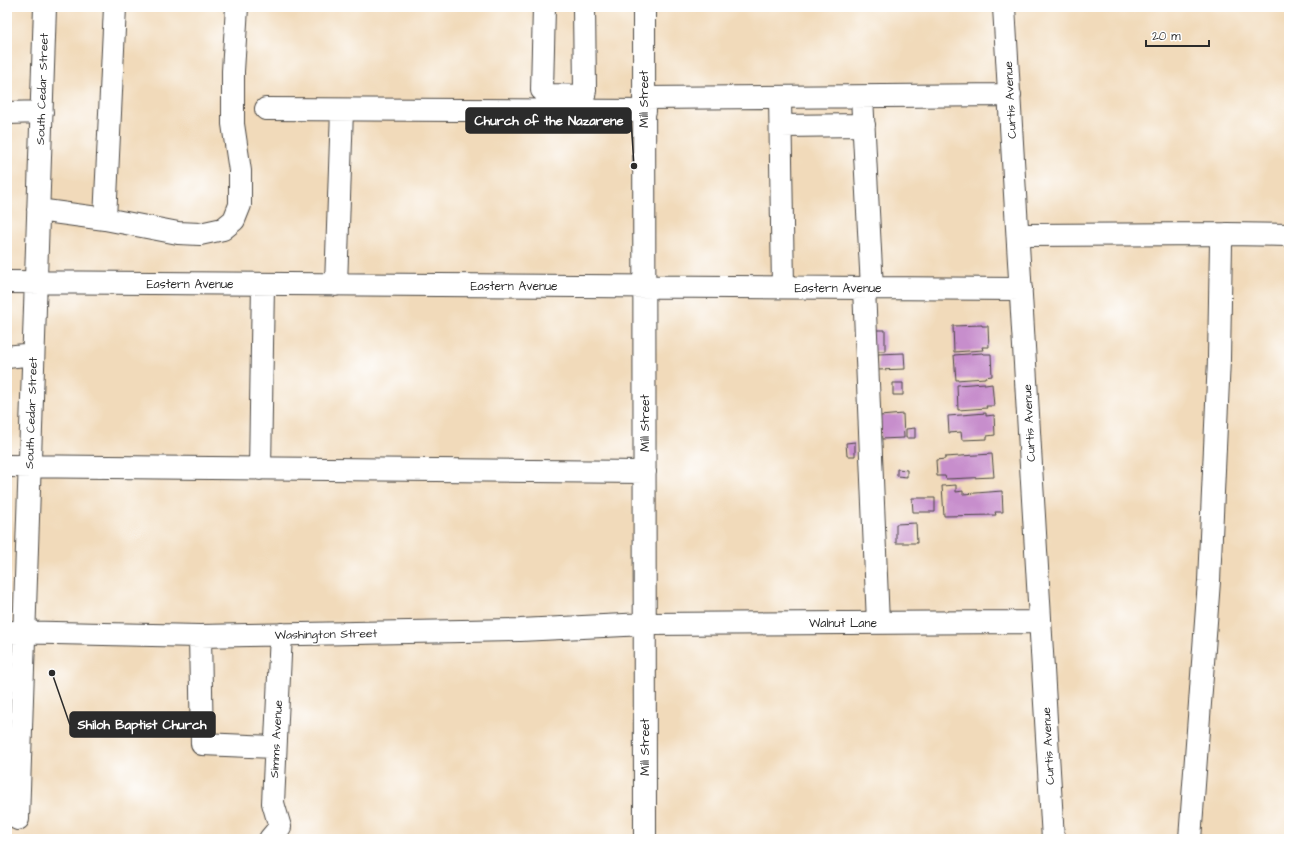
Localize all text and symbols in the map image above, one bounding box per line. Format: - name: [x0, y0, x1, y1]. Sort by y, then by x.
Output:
- scale bar: [1146, 22, 1209, 48]
- text: 20 m: [1152, 28, 1181, 45]
- street label: South Cedar Street: [32, 33, 53, 145]
- street label: Curtis Avenue: [1000, 60, 1021, 139]
- street label: Mill Street: [636, 70, 653, 128]
- callout: Church of the Nazarene: [466, 108, 631, 133]
- text: Church of the Nazarene: [474, 112, 624, 130]
- street label: Eastern Avenue: [147, 276, 234, 293]
- street label: Eastern Avenue: [471, 278, 558, 295]
- street label: Eastern Avenue: [795, 280, 882, 297]
- street label: South Cedar Street: [21, 357, 42, 469]
- street label: Curtis Avenue: [1019, 383, 1040, 462]
- street label: Mill Street: [637, 394, 654, 452]
- street label: Walnut Lane: [809, 615, 877, 632]
- street label: Washington Street: [274, 625, 378, 645]
- street label: Simms Avenue: [266, 699, 287, 778]
- street label: Curtis Avenue: [1038, 706, 1059, 785]
- callout: Shiloh Baptist Church: [70, 712, 215, 737]
- text: Shiloh Baptist Church: [76, 716, 207, 735]
- street label: Mill Street: [637, 718, 654, 776]

